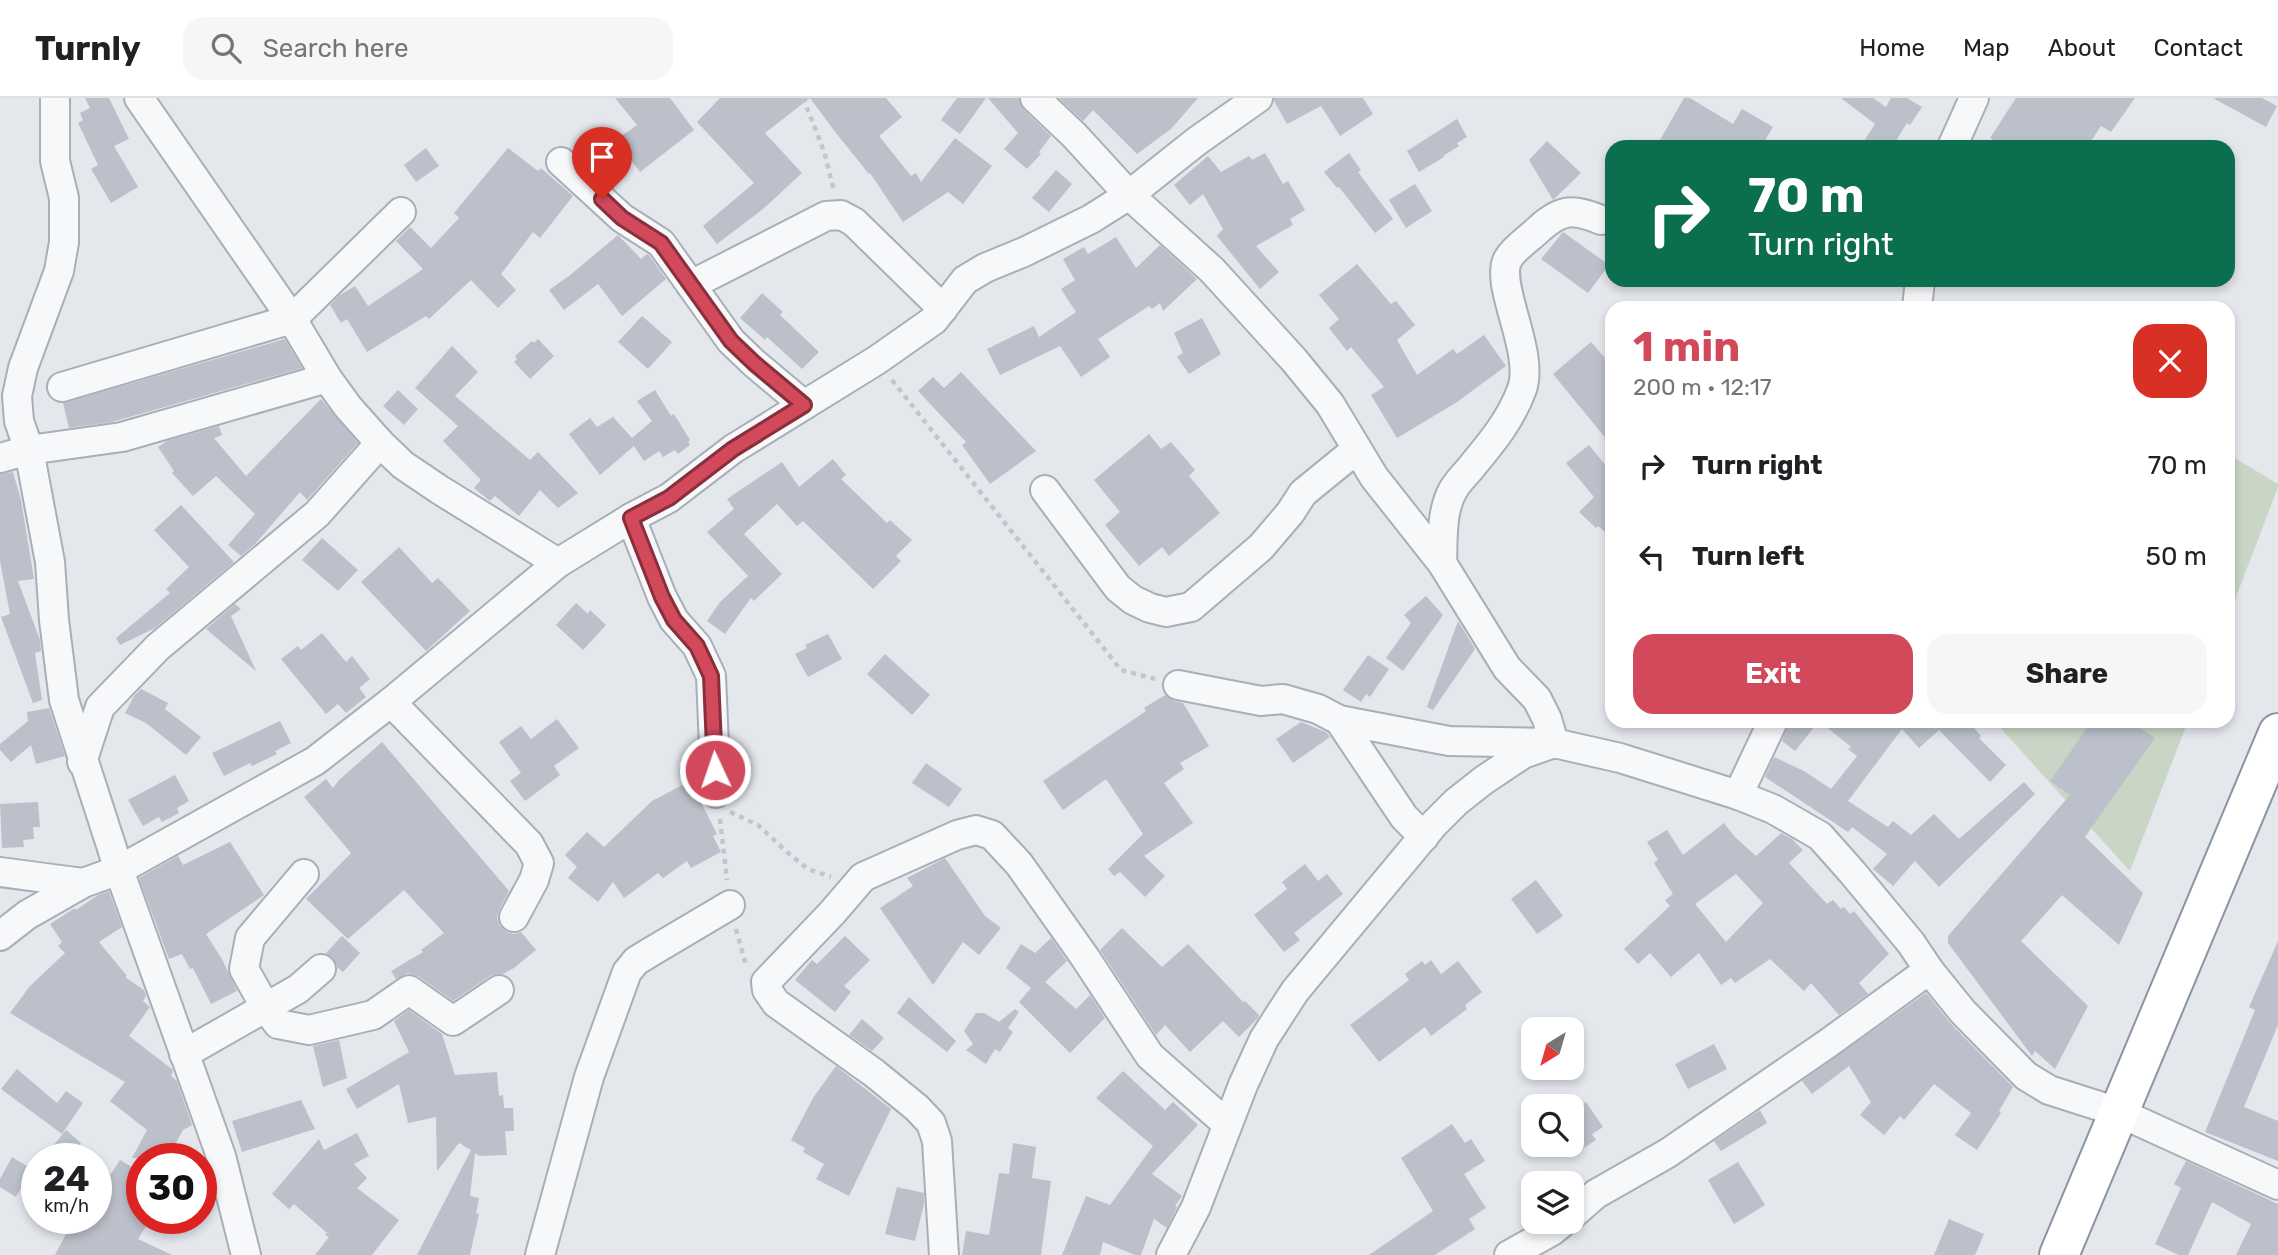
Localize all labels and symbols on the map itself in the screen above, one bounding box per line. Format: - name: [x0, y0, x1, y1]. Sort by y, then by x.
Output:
- pin: [572, 127, 632, 199]
- position arrow: [678, 733, 752, 807]
- north arrow: [1521, 1017, 1584, 1080]
- speed limit sign: 30: [126, 1143, 217, 1234]

